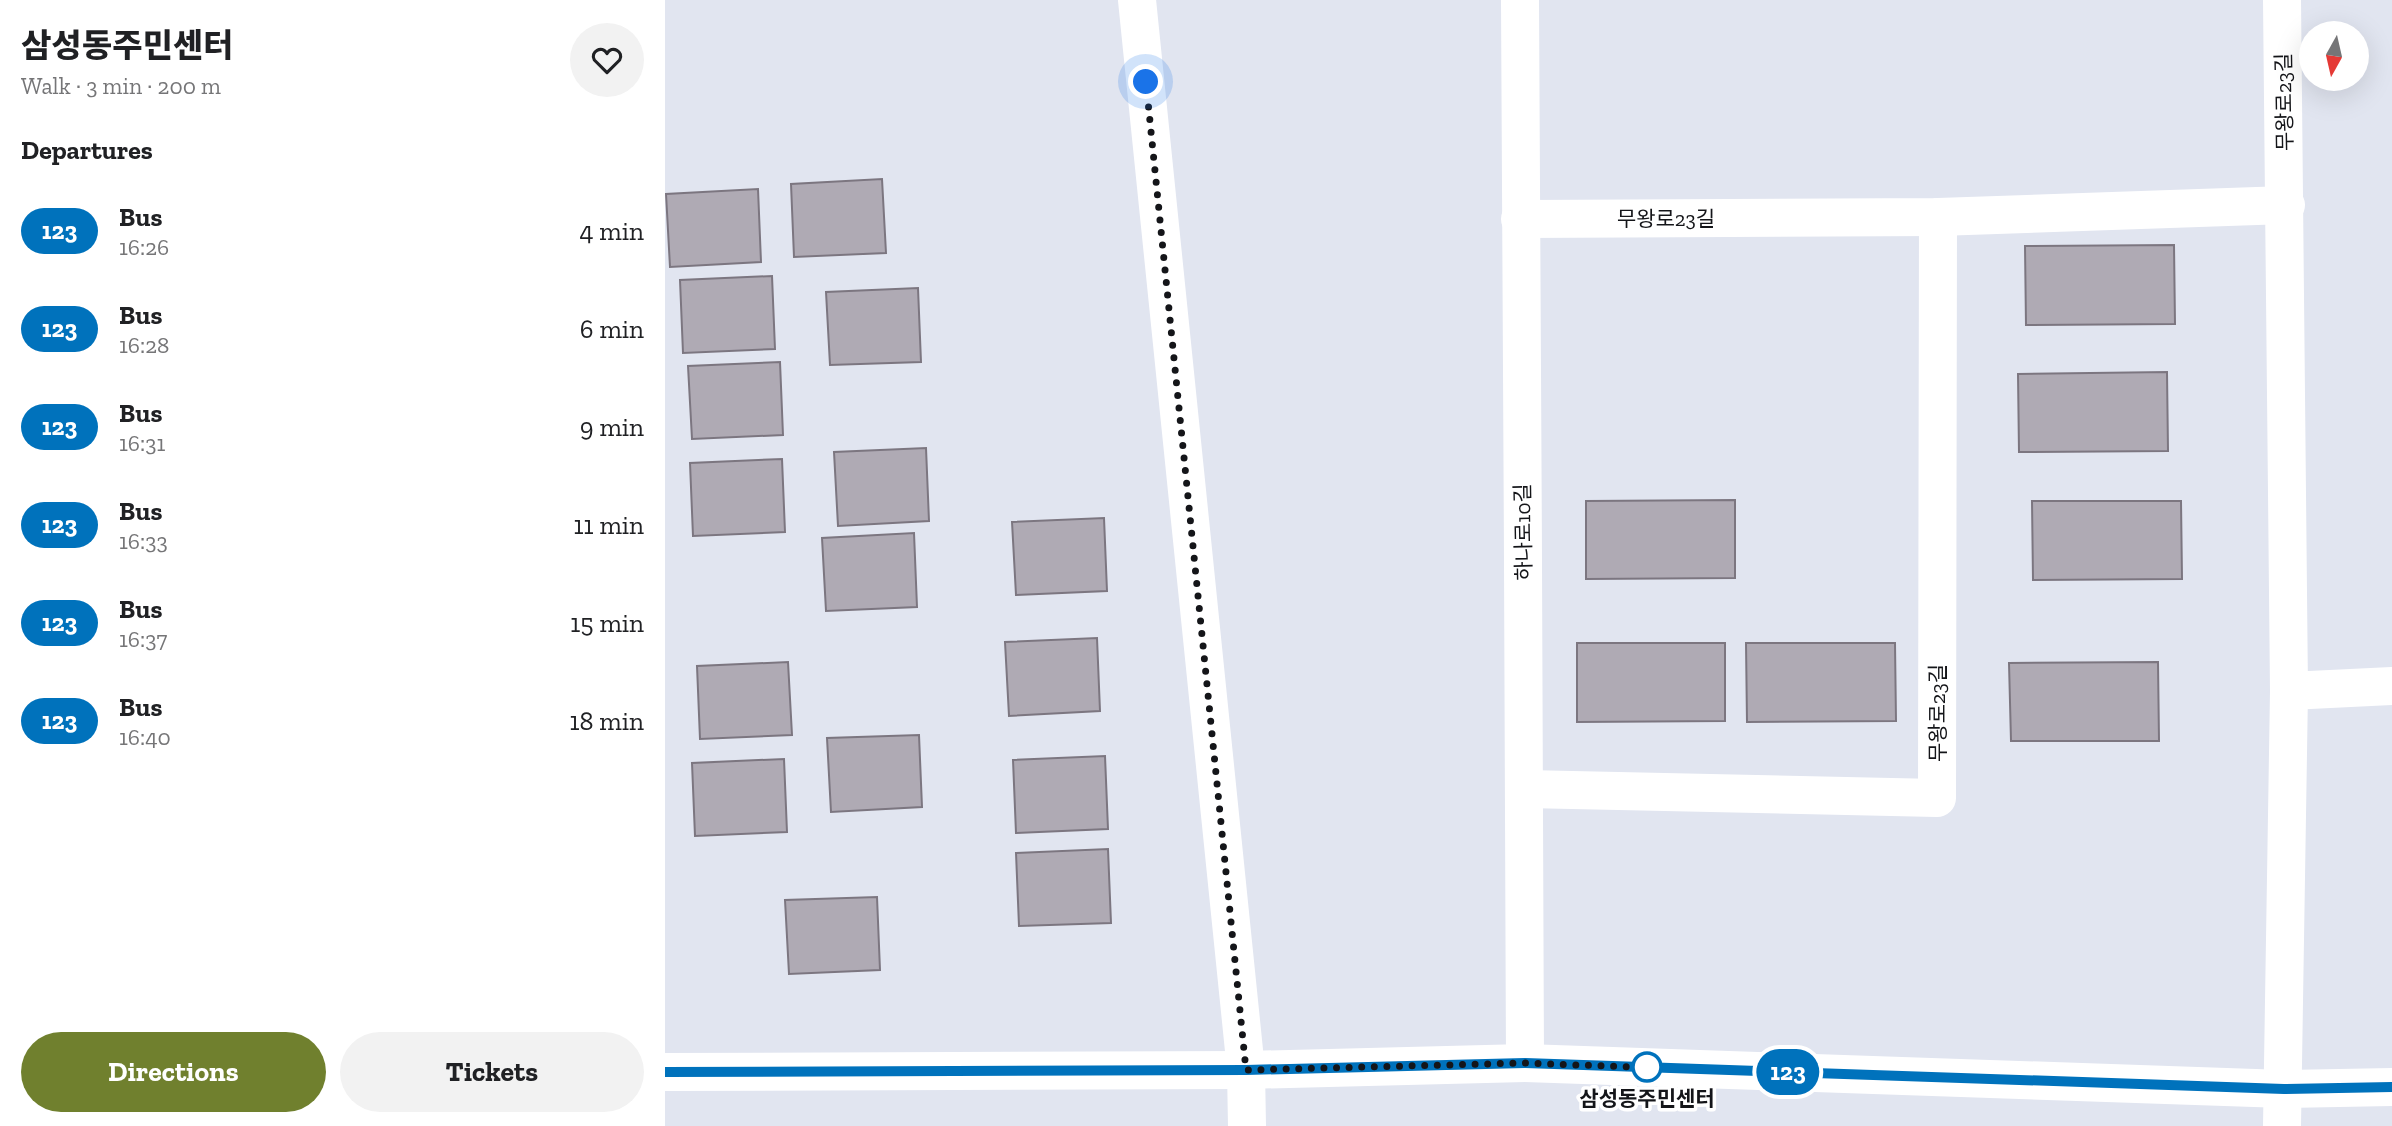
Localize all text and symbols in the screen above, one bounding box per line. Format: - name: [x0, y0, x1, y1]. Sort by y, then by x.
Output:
- north arrow: [2299, 21, 2369, 91]
- map controls: [2299, 21, 2369, 91]
- button: heart: [570, 23, 644, 97]
- text: 삼성동주민센터: [21, 26, 234, 65]
- street label: 무왕로23길: [2271, 53, 2297, 151]
- your location: [1128, 64, 1163, 99]
- text: Walk · 3 min · 200 m: [21, 72, 221, 100]
- text: Departures: [21, 134, 153, 166]
- text: Bus: [119, 201, 162, 233]
- street label: 무왕로23길: [1617, 206, 1715, 231]
- text: 4 min: [579, 215, 644, 247]
- text: 123: [42, 216, 77, 245]
- text: 16:26: [119, 233, 169, 261]
- text: Bus: [119, 299, 162, 331]
- text: 6 min: [580, 313, 644, 345]
- text: 123: [42, 314, 77, 343]
- text: 16:28: [119, 331, 169, 359]
- text: Bus: [119, 397, 162, 429]
- text: 9 min: [580, 411, 644, 443]
- text: 123: [42, 412, 77, 441]
- text: 16:31: [119, 429, 165, 457]
- street label: 하나로10길: [1510, 483, 1536, 581]
- text: Bus: [119, 495, 162, 527]
- text: 11 min: [573, 509, 644, 541]
- text: 123: [42, 510, 77, 539]
- text: 16:33: [119, 527, 168, 555]
- text: Bus: [119, 593, 162, 625]
- text: 15 min: [570, 607, 644, 639]
- text: 123: [42, 608, 77, 637]
- text: 16:37: [119, 625, 167, 653]
- street label: 무왕로23길: [1925, 664, 1950, 762]
- text: Bus: [119, 691, 162, 723]
- text: 18 min: [569, 705, 644, 737]
- text: 123: [42, 706, 77, 735]
- text: 16:40: [119, 723, 171, 751]
- button: Directions: [21, 1032, 326, 1112]
- button: Tickets: [340, 1032, 644, 1112]
- line badge: 123: [1748, 1049, 1828, 1095]
- marker: 삼성동주민센터: [1632, 1052, 1662, 1082]
- text: 123: [1770, 1057, 1806, 1086]
- place label: 삼성동주민센터: [1579, 1086, 1715, 1111]

